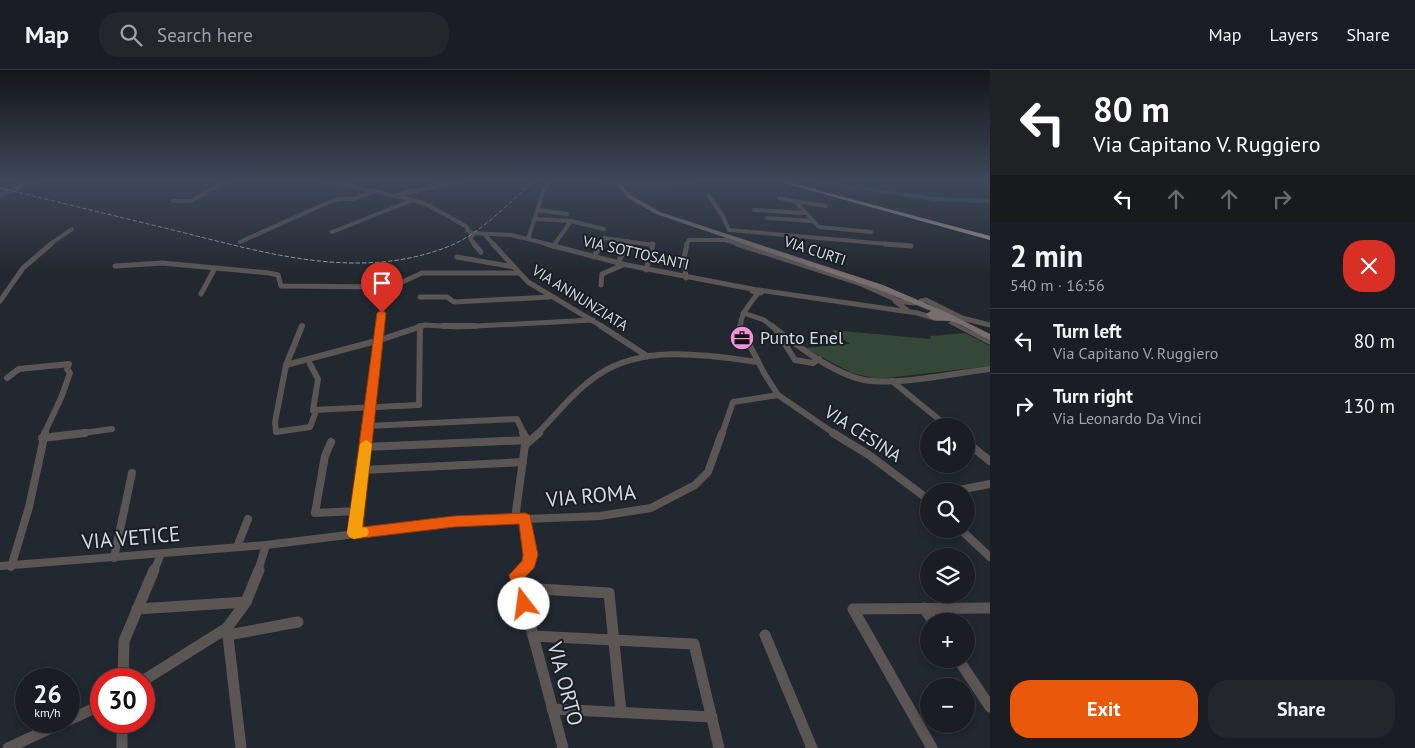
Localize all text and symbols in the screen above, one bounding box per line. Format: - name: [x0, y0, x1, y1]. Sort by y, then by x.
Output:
- search box: [99, 12, 449, 57]
- text: Map: [25, 19, 69, 50]
- icon: search: [117, 21, 145, 49]
- text: Search here: [157, 23, 253, 47]
- text: Map: [1209, 23, 1241, 46]
- text: Layers: [1269, 23, 1318, 46]
- text: Share: [1346, 23, 1390, 46]
- text: 80 m: [1093, 86, 1170, 132]
- icon: left: [1010, 90, 1075, 155]
- text: Via Capitano V. Ruggiero: [1093, 130, 1320, 158]
- icon: left: [1109, 185, 1137, 213]
- icon: ahead: [1162, 185, 1190, 213]
- icon: ahead: [1215, 185, 1243, 213]
- icon: right: [1268, 185, 1296, 213]
- street label: VIA SOTTOSANTI: [580, 231, 691, 274]
- street label: VIA CURTI: [781, 231, 849, 269]
- text: 2 min: [1010, 236, 1083, 275]
- button: close: [1343, 240, 1395, 292]
- street label: VIA ANNUNZIATA: [528, 260, 632, 335]
- pin: [361, 262, 403, 313]
- icon: arrive: [368, 269, 396, 297]
- text: 540 m · 16:56: [1010, 275, 1105, 295]
- text: Turn left: [1053, 319, 1122, 343]
- office icon: Punto Enel: [729, 325, 755, 351]
- place label: Punto Enel: [760, 326, 844, 349]
- icon: left: [1010, 327, 1038, 355]
- text: 80 m: [1354, 329, 1395, 353]
- text: Via Capitano V. Ruggiero: [1053, 343, 1218, 363]
- text: Turn right: [1053, 384, 1133, 408]
- icon: right: [1010, 392, 1038, 420]
- text: 130 m: [1343, 394, 1395, 418]
- street label: VIA CESINA: [820, 400, 907, 467]
- text: Via Leonardo Da Vinci: [1053, 408, 1202, 428]
- map controls: [920, 418, 975, 733]
- button: sound: [920, 418, 975, 473]
- street label: VIA ROMA: [544, 478, 638, 513]
- button: search: [920, 483, 975, 538]
- street label: VIA VETICE: [80, 520, 181, 555]
- button: layers: [920, 548, 975, 603]
- position arrow: [497, 577, 549, 629]
- button: +: [920, 613, 975, 668]
- street label: VIA ORTO: [541, 638, 590, 729]
- speed limit sign: 30: [90, 668, 155, 733]
- text: 26: [33, 678, 62, 710]
- button: −: [920, 678, 975, 733]
- button: Exit: [1010, 680, 1198, 738]
- button: Share: [1208, 680, 1395, 738]
- text: km/h: [34, 705, 61, 720]

